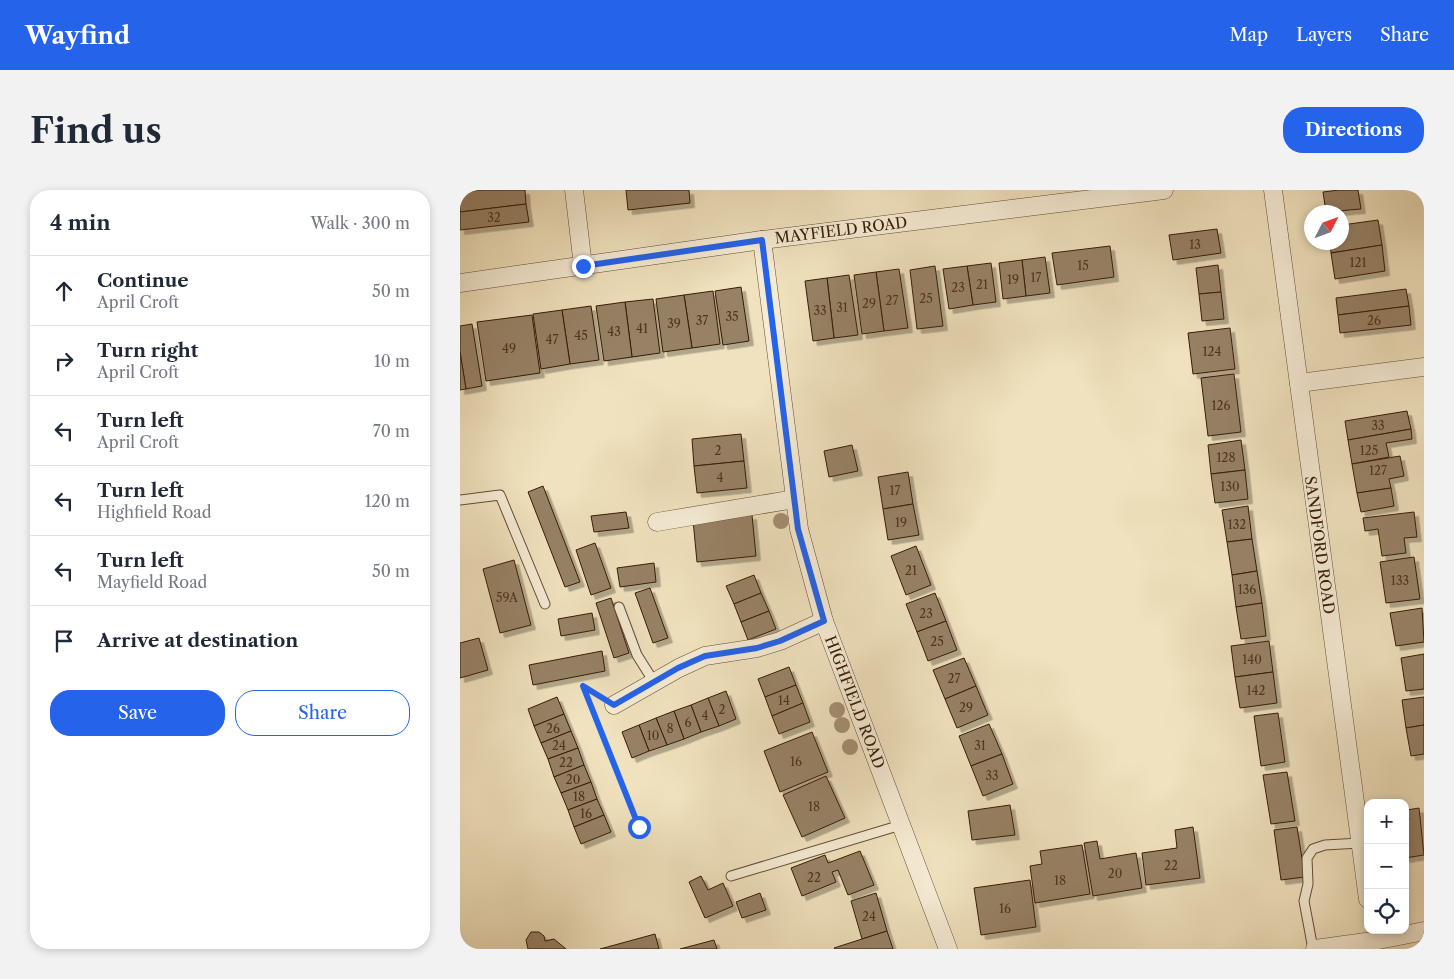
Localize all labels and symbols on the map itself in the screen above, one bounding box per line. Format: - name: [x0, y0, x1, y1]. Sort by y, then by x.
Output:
- north arrow: [1304, 205, 1349, 250]
- house number: 32: [487, 210, 501, 225]
- street label: MAYFIELD ROAD: [774, 212, 908, 248]
- house number: 13: [1189, 237, 1201, 252]
- route end: [572, 255, 595, 278]
- house number: 121: [1350, 255, 1367, 270]
- house number: 15: [1077, 258, 1089, 273]
- house number: 17: [1031, 270, 1042, 285]
- house number: 19: [1007, 272, 1019, 287]
- house number: 21: [976, 277, 988, 292]
- house number: 23: [951, 280, 965, 295]
- house number: 25: [919, 291, 933, 306]
- house number: 27: [886, 293, 898, 308]
- house number: 29: [862, 296, 876, 311]
- house number: 31: [836, 300, 848, 315]
- house number: 33: [813, 303, 827, 318]
- house number: 35: [725, 309, 739, 324]
- house number: 37: [696, 313, 708, 328]
- house number: 26: [1367, 313, 1381, 328]
- house number: 39: [667, 316, 681, 331]
- house number: 41: [636, 321, 648, 336]
- house number: 43: [607, 324, 621, 339]
- house number: 45: [574, 328, 588, 343]
- house number: 47: [546, 332, 559, 347]
- house number: 49: [502, 341, 516, 356]
- house number: 124: [1203, 344, 1222, 359]
- house number: 126: [1212, 398, 1230, 413]
- house number: 33: [1371, 418, 1385, 433]
- house number: 2: [715, 443, 722, 458]
- house number: 125: [1360, 443, 1378, 458]
- house number: 128: [1216, 450, 1236, 465]
- house number: 127: [1369, 463, 1387, 478]
- house number: 4: [717, 470, 724, 485]
- street label: SANDFORD ROAD: [1301, 475, 1339, 615]
- house number: 130: [1220, 479, 1240, 494]
- house number: 17: [890, 483, 901, 498]
- house number: 19: [895, 515, 907, 530]
- house number: 132: [1228, 517, 1246, 532]
- house number: 21: [905, 563, 917, 578]
- house number: 133: [1391, 573, 1409, 588]
- house number: 136: [1238, 582, 1256, 597]
- house number: 59A: [496, 590, 519, 605]
- house number: 23: [919, 606, 933, 621]
- street label: HIGHFIELD ROAD: [821, 633, 889, 771]
- house number: 25: [930, 634, 944, 649]
- house number: 140: [1242, 652, 1262, 667]
- house number: 27: [948, 671, 960, 686]
- house number: 142: [1247, 683, 1266, 698]
- house number: 14: [778, 693, 790, 708]
- house number: 29: [959, 700, 973, 715]
- house number: 2: [719, 702, 726, 717]
- house number: 4: [702, 708, 709, 723]
- house number: 6: [684, 715, 692, 730]
- house number: 26: [546, 721, 560, 736]
- house number: 8: [666, 721, 674, 736]
- house number: 10: [647, 728, 659, 743]
- house number: 24: [552, 738, 566, 753]
- house number: 31: [974, 738, 986, 753]
- house number: 16: [790, 754, 802, 769]
- house number: 22: [559, 755, 573, 770]
- house number: 33: [985, 768, 999, 783]
- house number: 20: [566, 772, 580, 787]
- house number: 18: [573, 789, 585, 804]
- house number: 18: [808, 799, 820, 814]
- house number: 16: [580, 806, 592, 821]
- route start: [628, 816, 651, 839]
- house number: 22: [1164, 858, 1178, 873]
- house number: 20: [1108, 866, 1122, 881]
- house number: 22: [807, 870, 821, 885]
- house number: 18: [1054, 873, 1066, 888]
- house number: 16: [999, 901, 1011, 916]
- house number: 24: [862, 909, 876, 924]

